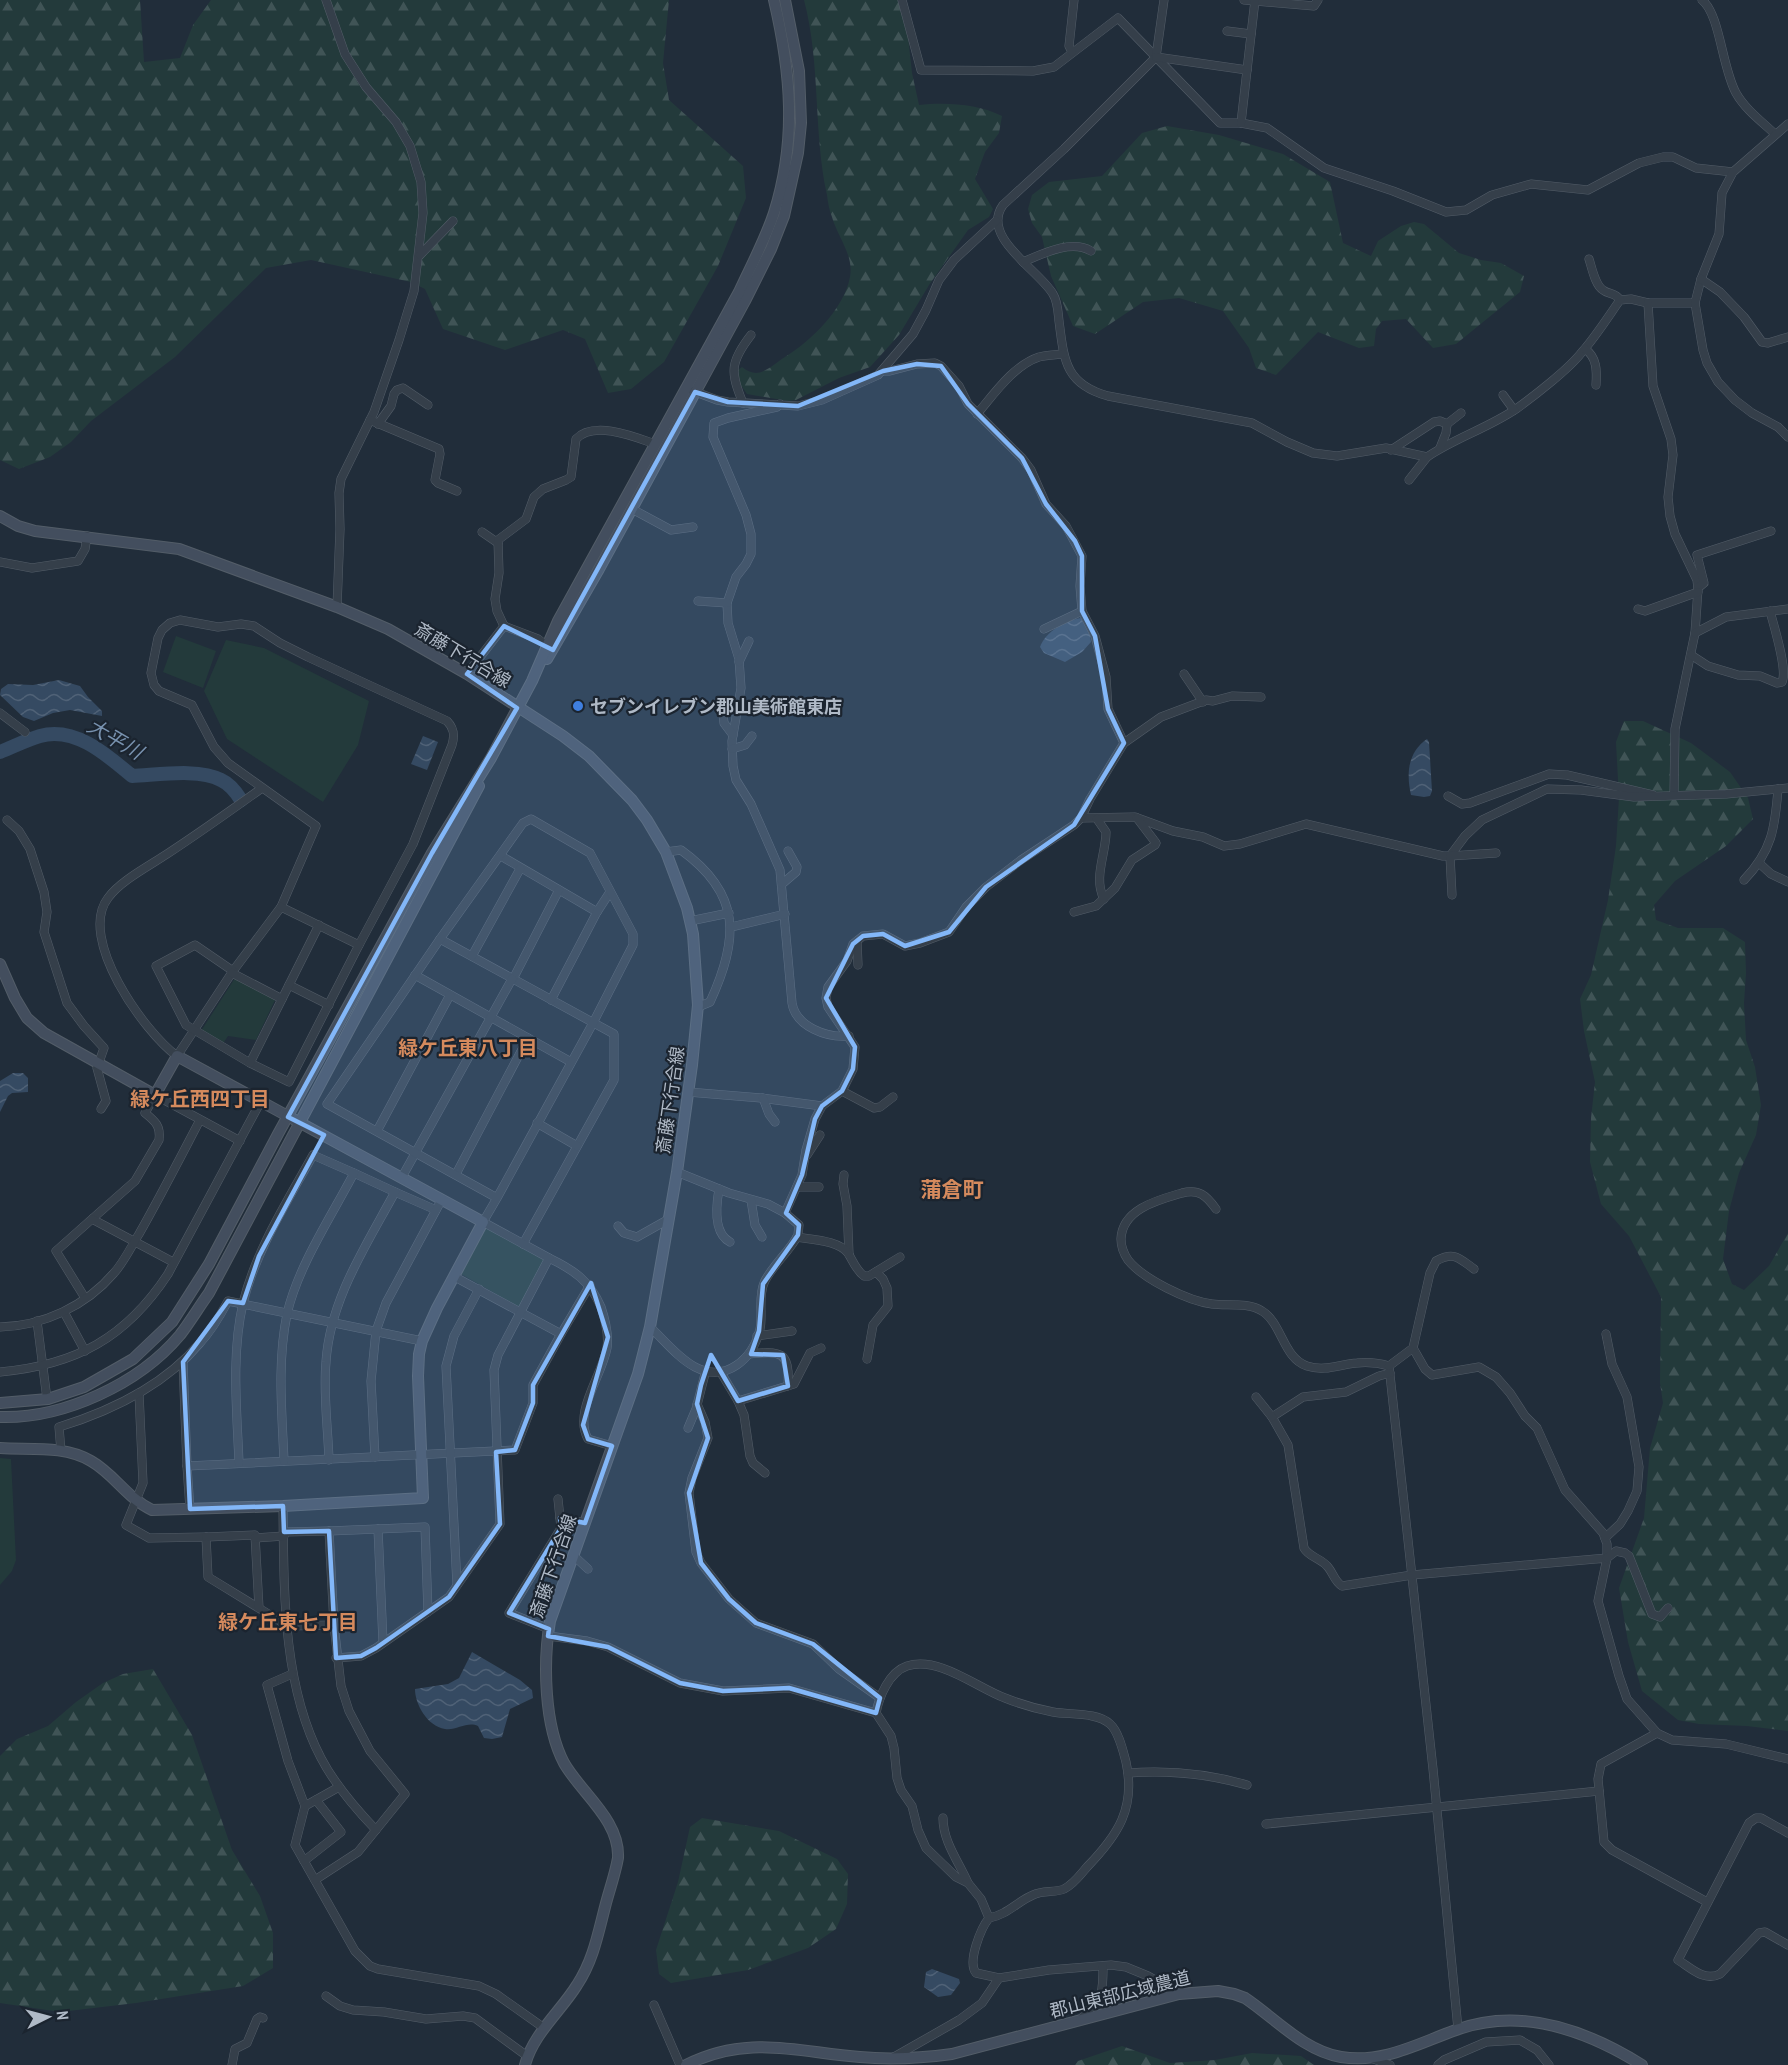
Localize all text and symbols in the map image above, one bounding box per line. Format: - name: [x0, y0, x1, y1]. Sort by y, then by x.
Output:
- street label: 斎藤下行合線: [411, 617, 515, 693]
- place label: セブンイレブン郡山美術館東店: [590, 695, 842, 718]
- marker: セブンイレブン郡山美術館東店: [571, 699, 585, 713]
- water label: 大平川: [83, 713, 149, 766]
- district label: 緑ケ丘東八丁目: [398, 1035, 538, 1061]
- street label: 斎藤下行合線: [651, 1045, 689, 1155]
- district label: 緑ケ丘西四丁目: [130, 1086, 270, 1112]
- district label: 蒲倉町: [921, 1176, 984, 1203]
- street label: 斎藤下行合線: [525, 1511, 581, 1621]
- district label: 緑ケ丘東七丁目: [218, 1609, 358, 1635]
- street label: 郡山東部広域農道: [1047, 1965, 1193, 2023]
- north arrow: [18, 1987, 78, 2047]
- text: N: [53, 2010, 73, 2021]

